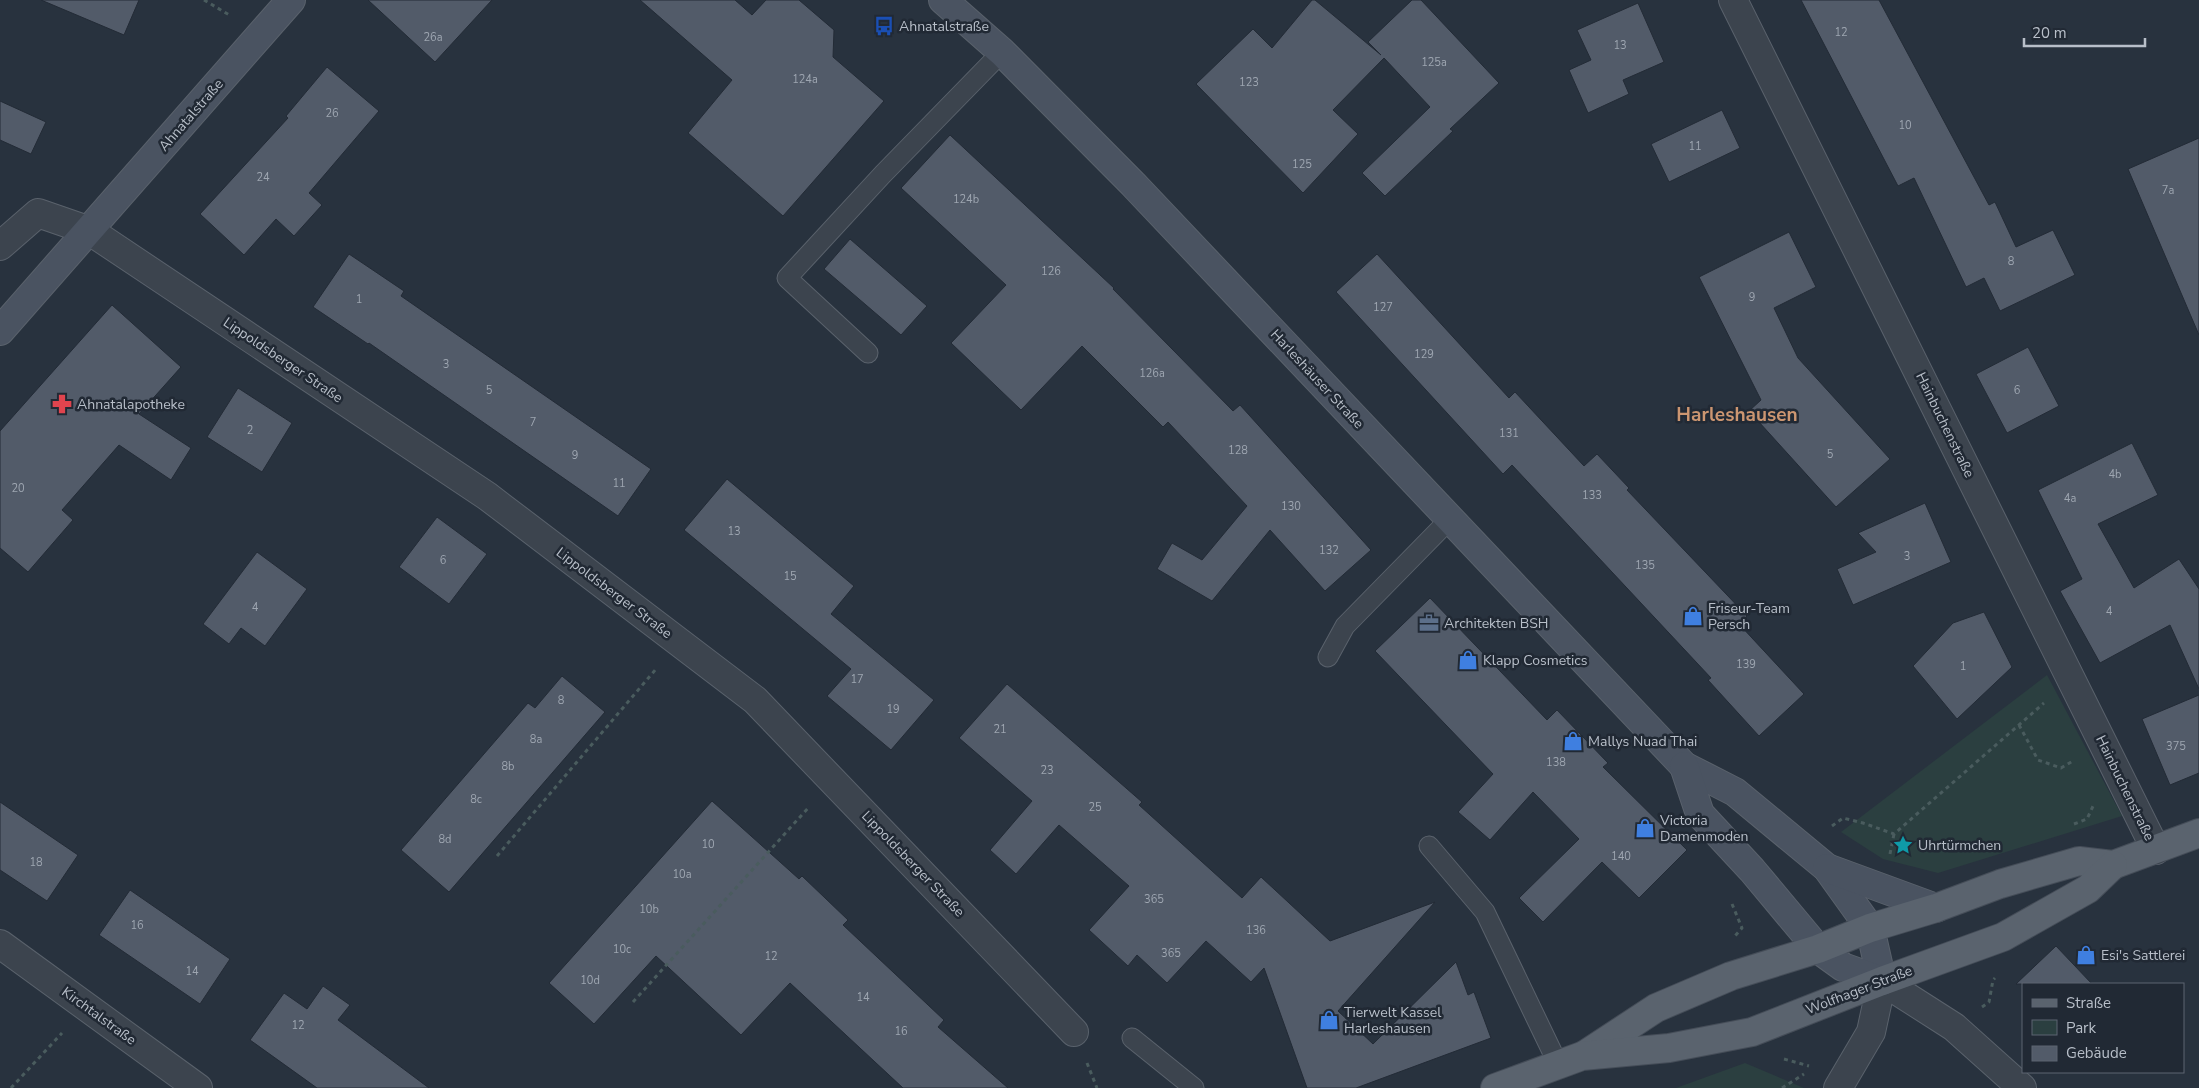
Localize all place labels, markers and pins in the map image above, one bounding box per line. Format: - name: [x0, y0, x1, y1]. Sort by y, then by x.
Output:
- bus stop icon: Ahnatalstraße: [873, 15, 895, 37]
- place label: Ahnatalstraße: [899, 17, 989, 36]
- pharmacy icon: Ahnatalapotheke: [51, 393, 73, 415]
- place label: Ahnatalapotheke: [77, 395, 185, 414]
- place label: Friseur-Team Persch: [1708, 599, 1790, 634]
- shop icon: Friseur-Team Persch: [1682, 605, 1704, 627]
- office icon: Architekten BSH: [1418, 612, 1440, 634]
- place label: Architekten BSH: [1444, 614, 1548, 633]
- shop icon: Klapp Cosmetics: [1457, 649, 1479, 671]
- place label: Klapp Cosmetics: [1483, 651, 1588, 670]
- shop icon: Mallys Nuad Thai: [1562, 730, 1584, 752]
- place label: Mallys Nuad Thai: [1588, 732, 1697, 751]
- place label: Victoria Damenmoden: [1659, 811, 1749, 846]
- shop icon: Victoria Damenmoden: [1634, 817, 1656, 839]
- place icon: Uhrtürmchen: [1892, 834, 1914, 856]
- place label: Uhrtürmchen: [1918, 836, 2001, 855]
- shop icon: Esi's Sattlerei: [2075, 944, 2097, 966]
- place label: Esi's Sattlerei: [2101, 946, 2185, 965]
- place label: Tierwelt Kassel Harleshausen: [1344, 1003, 1442, 1038]
- shop icon: Tierwelt Kassel Harleshausen: [1318, 1009, 1340, 1031]

